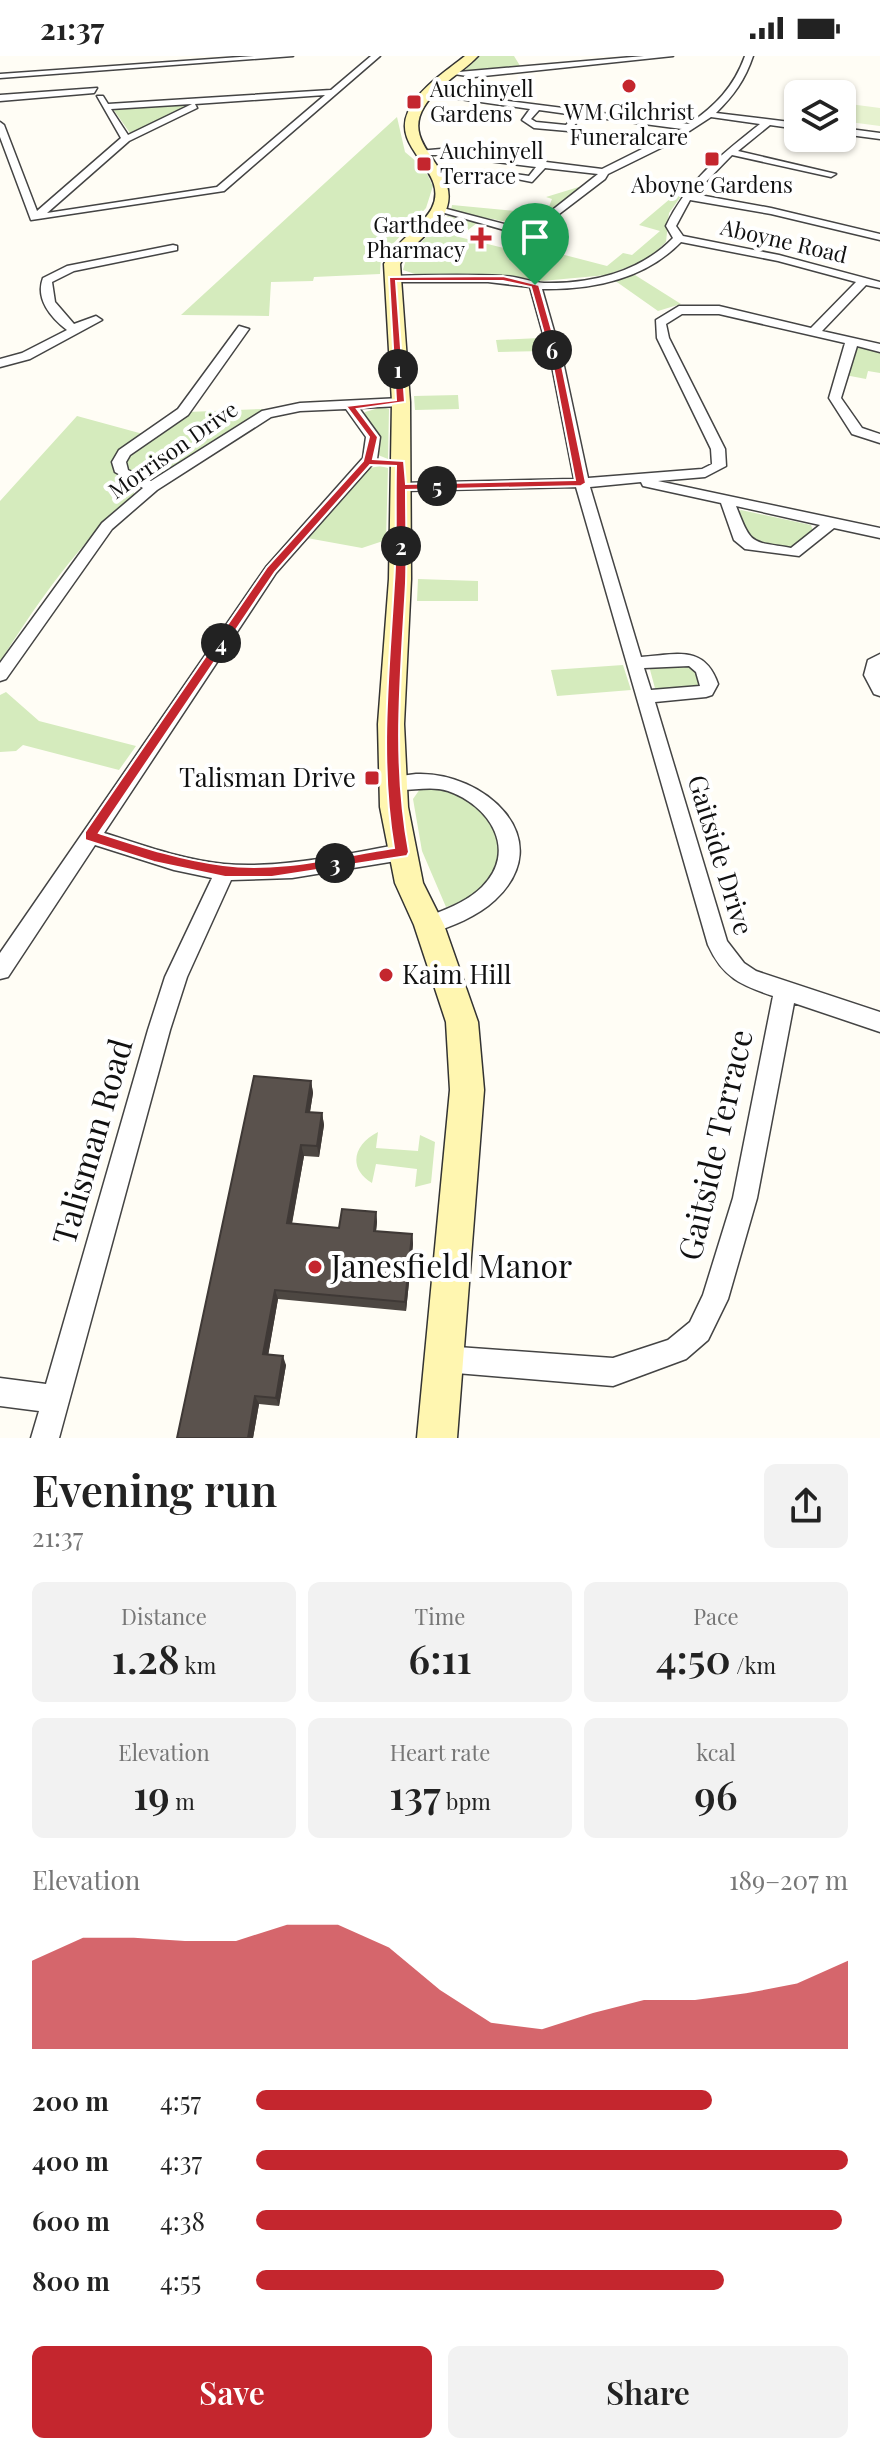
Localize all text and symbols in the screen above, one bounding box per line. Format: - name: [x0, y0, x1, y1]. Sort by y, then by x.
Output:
- text: 21:37: [40, 8, 104, 48]
- place label: Auchinyell Gardens: [429, 73, 534, 128]
- marker: WM Gilchrist Funeralcare: [620, 77, 638, 95]
- map controls: [784, 80, 856, 152]
- button: layers: [784, 80, 856, 152]
- marker: Auchinyell Gardens: [405, 93, 423, 111]
- place label: WM Gilchrist Funeralcare: [563, 96, 695, 151]
- place label: Auchinyell Terrace: [439, 135, 544, 190]
- marker: Aboyne Gardens: [703, 150, 721, 168]
- marker: Auchinyell Terrace: [415, 155, 433, 173]
- place label: Aboyne Gardens: [630, 169, 793, 199]
- pin: [501, 203, 569, 285]
- place label: Garthdee Pharmacy: [366, 209, 465, 264]
- street label: Aboyne Road: [717, 211, 851, 269]
- icon: arrive: [513, 215, 557, 259]
- marker: Garthdee Pharmacy: [472, 229, 490, 247]
- pin: 6: [532, 330, 572, 370]
- text: 6: [546, 335, 558, 365]
- pin: 1: [378, 349, 418, 389]
- text: 1: [394, 354, 402, 384]
- street label: Morrison Drive: [102, 394, 243, 505]
- pin: 5: [417, 466, 457, 506]
- text: 5: [432, 471, 442, 501]
- pin: 2: [381, 526, 421, 566]
- text: 2: [395, 531, 407, 561]
- pin: 4: [201, 623, 241, 663]
- text: 4: [215, 628, 227, 658]
- place label: Talisman Drive: [179, 759, 356, 794]
- marker: Talisman Drive: [363, 769, 381, 787]
- street label: Gaitside Drive: [681, 770, 762, 939]
- pin: 3: [315, 843, 355, 883]
- text: 3: [330, 848, 340, 878]
- place label: Kaim Hill: [402, 956, 511, 991]
- marker: Kaim Hill: [377, 966, 395, 984]
- street label: Gaitside Terrace: [666, 1025, 761, 1264]
- street label: Talisman Road: [41, 1033, 141, 1249]
- place label: Janesfield Manor: [330, 1243, 572, 1286]
- marker: Janesfield Manor: [306, 1258, 324, 1276]
- text: Evening run: [32, 1459, 277, 1518]
- button: share: [764, 1464, 848, 1548]
- text: 21:37: [32, 1519, 83, 1554]
- text: Distance: [121, 1601, 207, 1631]
- text: Time: [415, 1601, 465, 1631]
- text: Pace: [693, 1601, 739, 1631]
- text: 1.28: [112, 1631, 180, 1684]
- text: 6:11: [408, 1631, 472, 1684]
- text: 4:50: [656, 1631, 731, 1684]
- text: km: [180, 1650, 216, 1680]
- text: /km: [731, 1650, 776, 1680]
- text: Elevation: [118, 1737, 210, 1767]
- text: Heart rate: [390, 1737, 490, 1767]
- text: kcal: [696, 1737, 736, 1767]
- text: 19: [133, 1767, 170, 1820]
- text: 137: [389, 1767, 441, 1820]
- text: 96: [694, 1767, 738, 1820]
- text: m: [170, 1786, 195, 1816]
- text: bpm: [441, 1786, 491, 1816]
- text: Elevation: [32, 1862, 140, 1897]
- text: 189–207 m: [729, 1862, 848, 1897]
- text: 200 m: [32, 2083, 109, 2118]
- text: 4:57: [160, 2083, 201, 2118]
- text: 400 m: [32, 2143, 109, 2178]
- text: 4:37: [160, 2143, 202, 2178]
- text: 600 m: [32, 2203, 110, 2238]
- text: 4:38: [160, 2203, 205, 2238]
- text: 800 m: [32, 2263, 110, 2298]
- text: 4:55: [160, 2263, 201, 2298]
- button: Save: [32, 2346, 432, 2438]
- button: Share: [448, 2346, 848, 2438]

